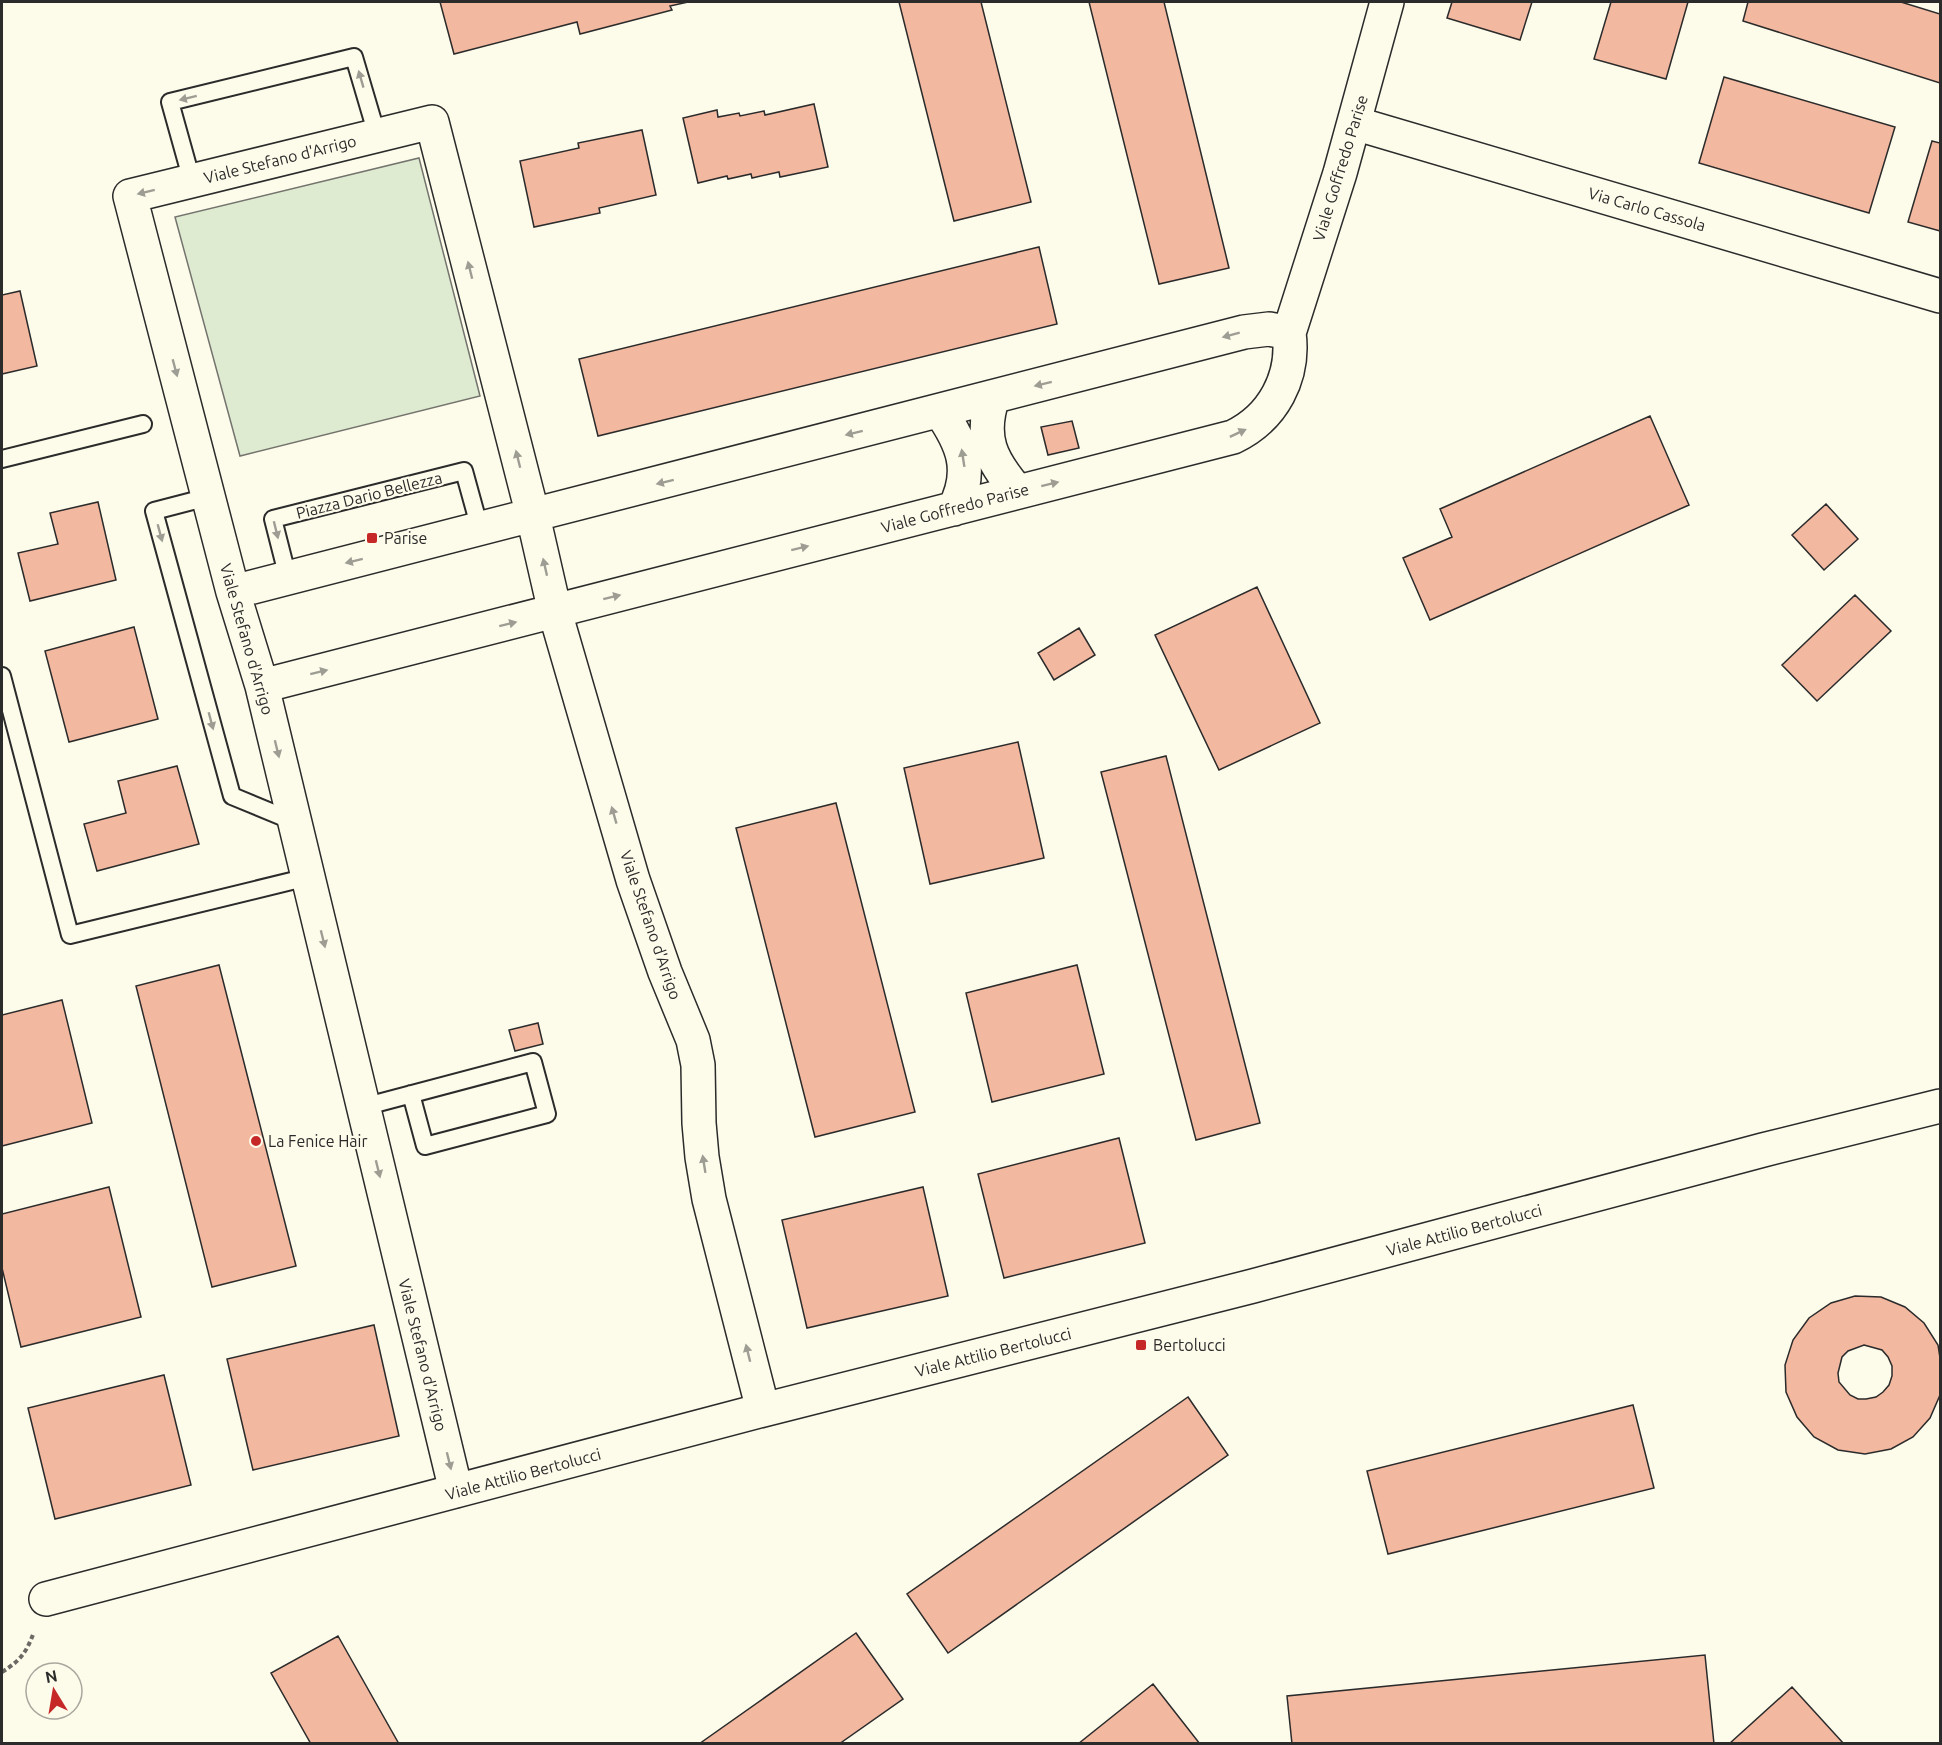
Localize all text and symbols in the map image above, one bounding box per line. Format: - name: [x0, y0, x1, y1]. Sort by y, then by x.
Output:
- one-way arrow: [356, 70, 365, 88]
- one-way arrow: [179, 93, 197, 103]
- street label: Viale Goffredo Parise: [1309, 93, 1371, 243]
- street label: Viale Stefano d'Arrigo: [202, 131, 358, 187]
- street label: Via Carlo Cassola: [1586, 184, 1708, 234]
- one-way arrow: [137, 187, 156, 197]
- one-way arrow: [465, 261, 474, 279]
- one-way arrow: [1222, 331, 1240, 340]
- one-way arrow: [171, 360, 180, 378]
- one-way arrow: [1034, 380, 1052, 390]
- one-way arrow: [845, 429, 863, 438]
- one-way arrow: [1230, 429, 1247, 438]
- one-way arrow: [958, 448, 967, 467]
- one-way arrow: [513, 450, 523, 468]
- street label: Piazza Dario Bellezza: [294, 468, 444, 522]
- one-way arrow: [656, 477, 674, 487]
- one-way arrow: [1041, 478, 1059, 488]
- street label: Viale Goffredo Parise: [879, 480, 1031, 536]
- one-way arrow: [272, 521, 281, 539]
- one-way arrow: [156, 524, 165, 542]
- place label: Parise: [384, 529, 427, 547]
- marker: Parise: [365, 531, 379, 545]
- one-way arrow: [791, 543, 810, 553]
- one-way arrow: [345, 557, 363, 566]
- one-way arrow: [539, 557, 549, 576]
- street label: Viale Stefano d'Arrigo: [217, 561, 277, 717]
- one-way arrow: [602, 592, 621, 602]
- one-way arrow: [499, 618, 517, 628]
- one-way arrow: [310, 667, 328, 676]
- one-way arrow: [207, 712, 216, 730]
- one-way arrow: [273, 740, 283, 758]
- one-way arrow: [609, 806, 618, 824]
- street label: Viale Stefano d'Arrigo: [617, 848, 685, 1002]
- one-way arrow: [318, 929, 328, 948]
- place label: La Fenice Hair: [268, 1132, 368, 1150]
- marker: La Fenice Hair: [249, 1134, 263, 1148]
- one-way arrow: [699, 1154, 708, 1173]
- one-way arrow: [374, 1160, 384, 1178]
- street label: Viale Attilio Bertolucci: [1384, 1201, 1544, 1259]
- street label: Viale Stefano d'Arrigo: [395, 1277, 451, 1433]
- street label: Viale Attilio Bertolucci: [913, 1324, 1073, 1380]
- place label: Bertolucci: [1153, 1336, 1226, 1354]
- marker: Bertolucci: [1134, 1338, 1148, 1352]
- one-way arrow: [743, 1344, 753, 1362]
- street label: Viale Attilio Bertolucci: [443, 1445, 603, 1503]
- one-way arrow: [444, 1451, 454, 1470]
- north arrow: [24, 1661, 84, 1721]
- text: N: [44, 1666, 59, 1686]

